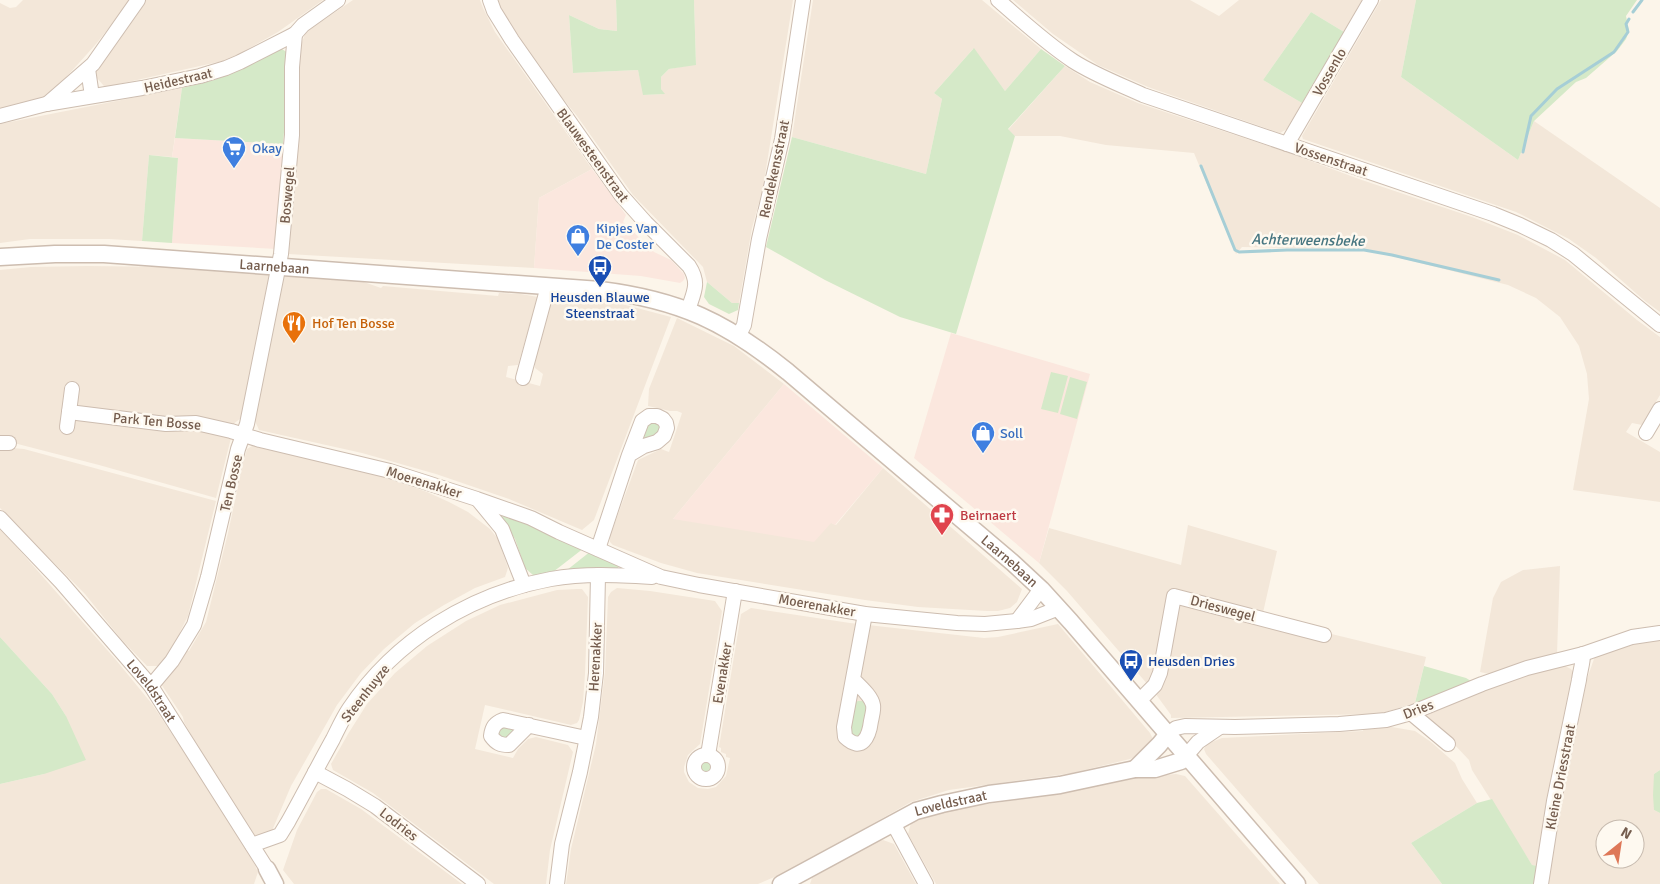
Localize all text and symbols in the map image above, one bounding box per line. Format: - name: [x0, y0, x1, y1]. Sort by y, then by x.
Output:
- street label: Vossenlo: [1309, 45, 1350, 99]
- street label: Heidestraat: [142, 64, 214, 97]
- street label: Blauwesteenstraat: [553, 105, 632, 206]
- street label: Rendekensstraat: [756, 118, 793, 220]
- supermarket icon: Okay: [221, 135, 247, 169]
- street label: Vossenstraat: [1292, 139, 1370, 180]
- place label: Okay: [252, 140, 282, 157]
- street label: Boswegel: [277, 166, 298, 224]
- place label: Kipjes Van De Coster: [596, 220, 658, 253]
- shop icon: Kipjes Van De Coster: [565, 223, 591, 257]
- water label: Achterweensbeke: [1251, 230, 1366, 250]
- bus stop icon: Heusden Blauwe Steenstraat: [587, 254, 613, 288]
- street label: Laarnebaan: [239, 256, 310, 278]
- place label: Heusden Blauwe Steenstraat: [550, 289, 650, 322]
- restaurant icon: Hof Ten Bosse: [281, 310, 307, 344]
- place label: Hof Ten Bosse: [312, 315, 395, 332]
- street label: Park Ten Bosse: [112, 409, 202, 434]
- shop icon: Soll: [970, 420, 996, 454]
- place label: Soll: [1000, 425, 1023, 442]
- street label: Ten Bosse: [217, 453, 246, 514]
- street label: Moerenakker: [384, 463, 465, 502]
- pharmacy icon: Beirnaert: [929, 502, 955, 536]
- place label: Beirnaert: [960, 507, 1017, 524]
- street label: Laarnebaan: [977, 532, 1041, 591]
- street label: Moerenakker: [777, 590, 858, 621]
- street label: Drieswegel: [1188, 592, 1257, 625]
- street label: Herenakker: [585, 621, 606, 692]
- street label: Evenakker: [709, 641, 736, 705]
- bus stop icon: Heusden Dries: [1118, 648, 1144, 682]
- place label: Heusden Dries: [1148, 653, 1235, 670]
- street label: Loveldstraat: [123, 656, 180, 725]
- street label: Steenhuyze: [337, 661, 393, 726]
- street label: Dries: [1400, 696, 1436, 723]
- street label: Kleine Driesstraat: [1542, 723, 1579, 831]
- street label: Loveldstraat: [913, 787, 988, 820]
- street label: Lodries: [376, 804, 421, 845]
- north arrow: [1595, 819, 1645, 869]
- text: N: [1618, 823, 1635, 843]

